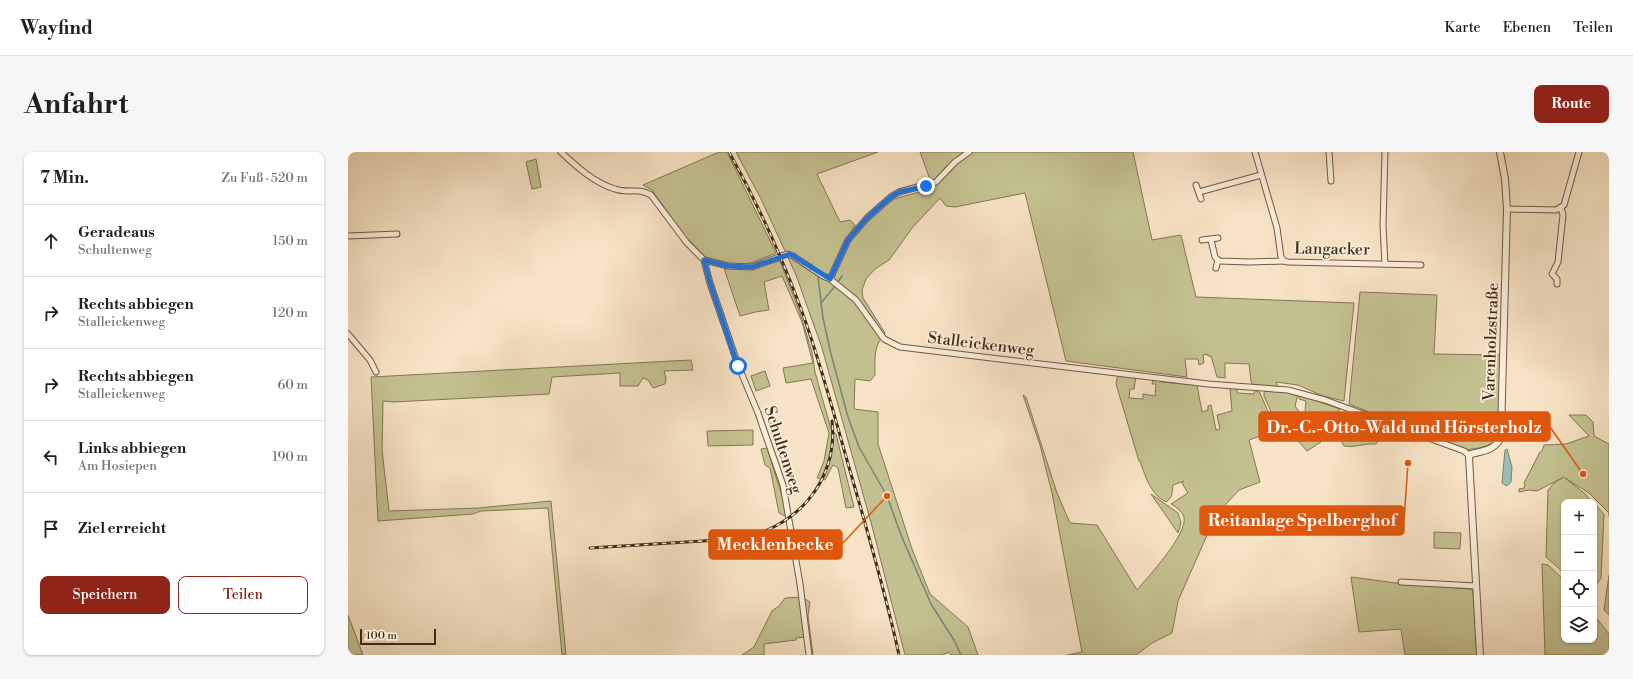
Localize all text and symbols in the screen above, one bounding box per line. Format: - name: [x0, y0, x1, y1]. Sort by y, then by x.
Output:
- text: Wayfind: [20, 16, 93, 40]
- text: Karte: [1444, 19, 1481, 37]
- text: Ebenen: [1503, 19, 1551, 37]
- text: Teilen: [1573, 19, 1613, 37]
- button: Route: [1534, 85, 1609, 123]
- text: Anfahrt: [24, 87, 128, 122]
- text: 7 Min.: [40, 167, 89, 189]
- text: Zu Fuß · 520 m: [222, 170, 308, 186]
- route end: [917, 177, 935, 195]
- text: Geradeaus: [78, 223, 155, 242]
- icon: ahead: [40, 230, 62, 252]
- text: 150 m: [273, 233, 308, 249]
- street label: Langacker: [1294, 238, 1370, 260]
- text: Schultenweg: [78, 242, 152, 258]
- street label: Varenholzstraße: [1479, 283, 1503, 402]
- text: Rechts abbiegen: [78, 295, 194, 314]
- icon: right: [40, 302, 62, 324]
- text: 120 m: [272, 305, 308, 321]
- text: Stalleickenweg: [78, 314, 165, 330]
- street label: Stalleickenweg: [927, 328, 1036, 361]
- route start: [729, 357, 747, 375]
- text: Rechts abbiegen: [78, 367, 194, 386]
- icon: right: [40, 374, 62, 396]
- text: 60 m: [277, 377, 308, 393]
- text: Stalleickenweg: [78, 386, 165, 402]
- street label: Schultenweg: [759, 404, 807, 497]
- callout: Dr.-C.-Otto-Wald und Hörsterholz: [1259, 412, 1550, 441]
- text: Dr.-C.-Otto-Wald und Hörsterholz: [1267, 417, 1541, 439]
- text: Links abbiegen: [78, 439, 186, 458]
- icon: left: [40, 446, 62, 468]
- text: 190 m: [272, 449, 308, 465]
- text: Am Hosiepen: [78, 458, 157, 474]
- map controls: [1561, 499, 1597, 643]
- button: +: [1561, 499, 1597, 535]
- callout: Reitanlage Spelberghof: [1200, 506, 1404, 535]
- text: Reitanlage Spelberghof: [1208, 510, 1398, 532]
- icon: arrive: [40, 518, 62, 540]
- text: Ziel erreicht: [78, 519, 166, 538]
- callout: Mecklenbecke: [709, 530, 842, 559]
- text: Mecklenbecke: [716, 534, 834, 556]
- button: −: [1561, 535, 1597, 571]
- button: locate: [1561, 571, 1597, 607]
- button: Speichern: [40, 576, 170, 614]
- button: Teilen: [178, 576, 308, 614]
- button: layers: [1561, 607, 1597, 643]
- scale bar: [360, 627, 436, 646]
- text: 100 m: [366, 629, 397, 643]

